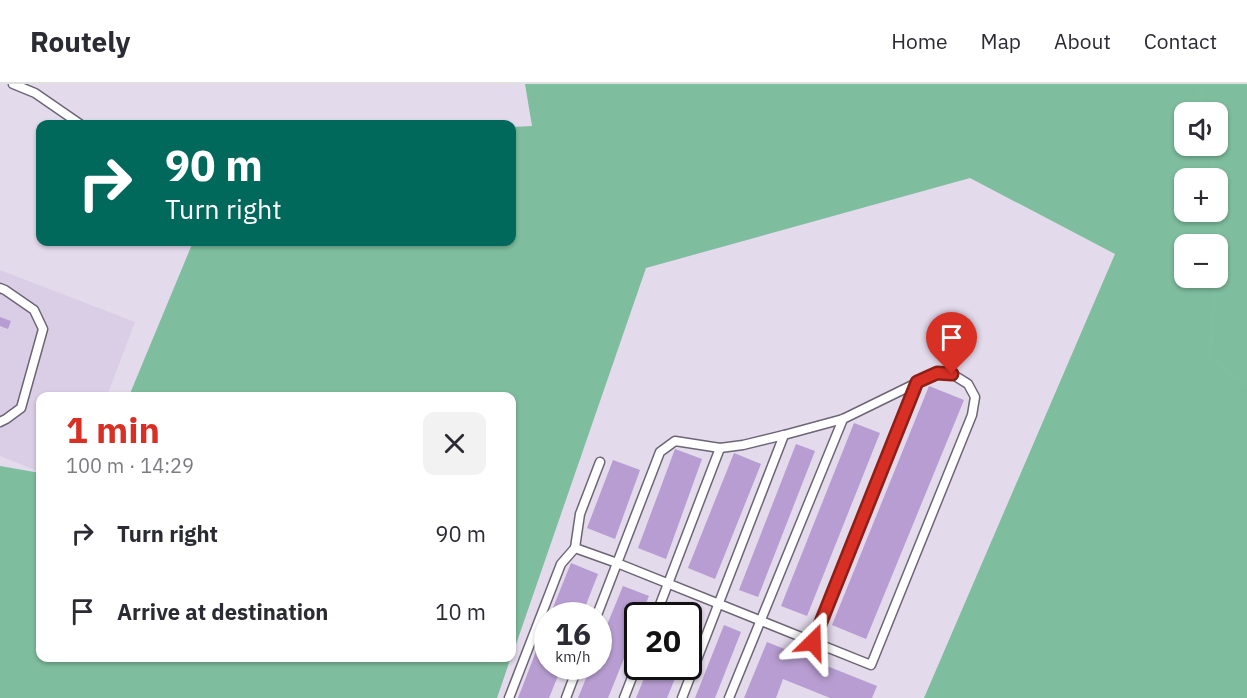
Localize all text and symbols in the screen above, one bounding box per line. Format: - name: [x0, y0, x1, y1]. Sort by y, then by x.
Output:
- text: Routely: [30, 23, 131, 60]
- text: Home: [891, 27, 948, 55]
- text: Map: [981, 27, 1021, 55]
- text: About: [1054, 27, 1111, 55]
- text: Contact: [1144, 27, 1217, 55]
- map controls: [1174, 102, 1228, 288]
- button: sound: [1174, 102, 1228, 156]
- text: 90 m: [165, 138, 263, 193]
- icon: right: [66, 144, 144, 222]
- button: +: [1174, 168, 1228, 222]
- text: Turn right: [165, 191, 282, 226]
- button: −: [1174, 234, 1228, 288]
- pin: [926, 312, 977, 374]
- icon: arrive: [935, 321, 968, 354]
- text: 1 min: [66, 406, 160, 453]
- button: close: [423, 412, 486, 475]
- text: 100 m · 14:29: [66, 452, 194, 479]
- icon: right: [66, 517, 99, 550]
- text: Turn right: [117, 519, 218, 548]
- text: 90 m: [435, 519, 486, 548]
- icon: arrive: [66, 595, 99, 628]
- text: Arrive at destination: [117, 597, 328, 626]
- text: 10 m: [435, 597, 486, 626]
- speed limit sign: 20: [624, 602, 702, 680]
- position arrow: [781, 610, 845, 674]
- text: 16: [555, 614, 591, 653]
- text: km/h: [555, 647, 591, 666]

